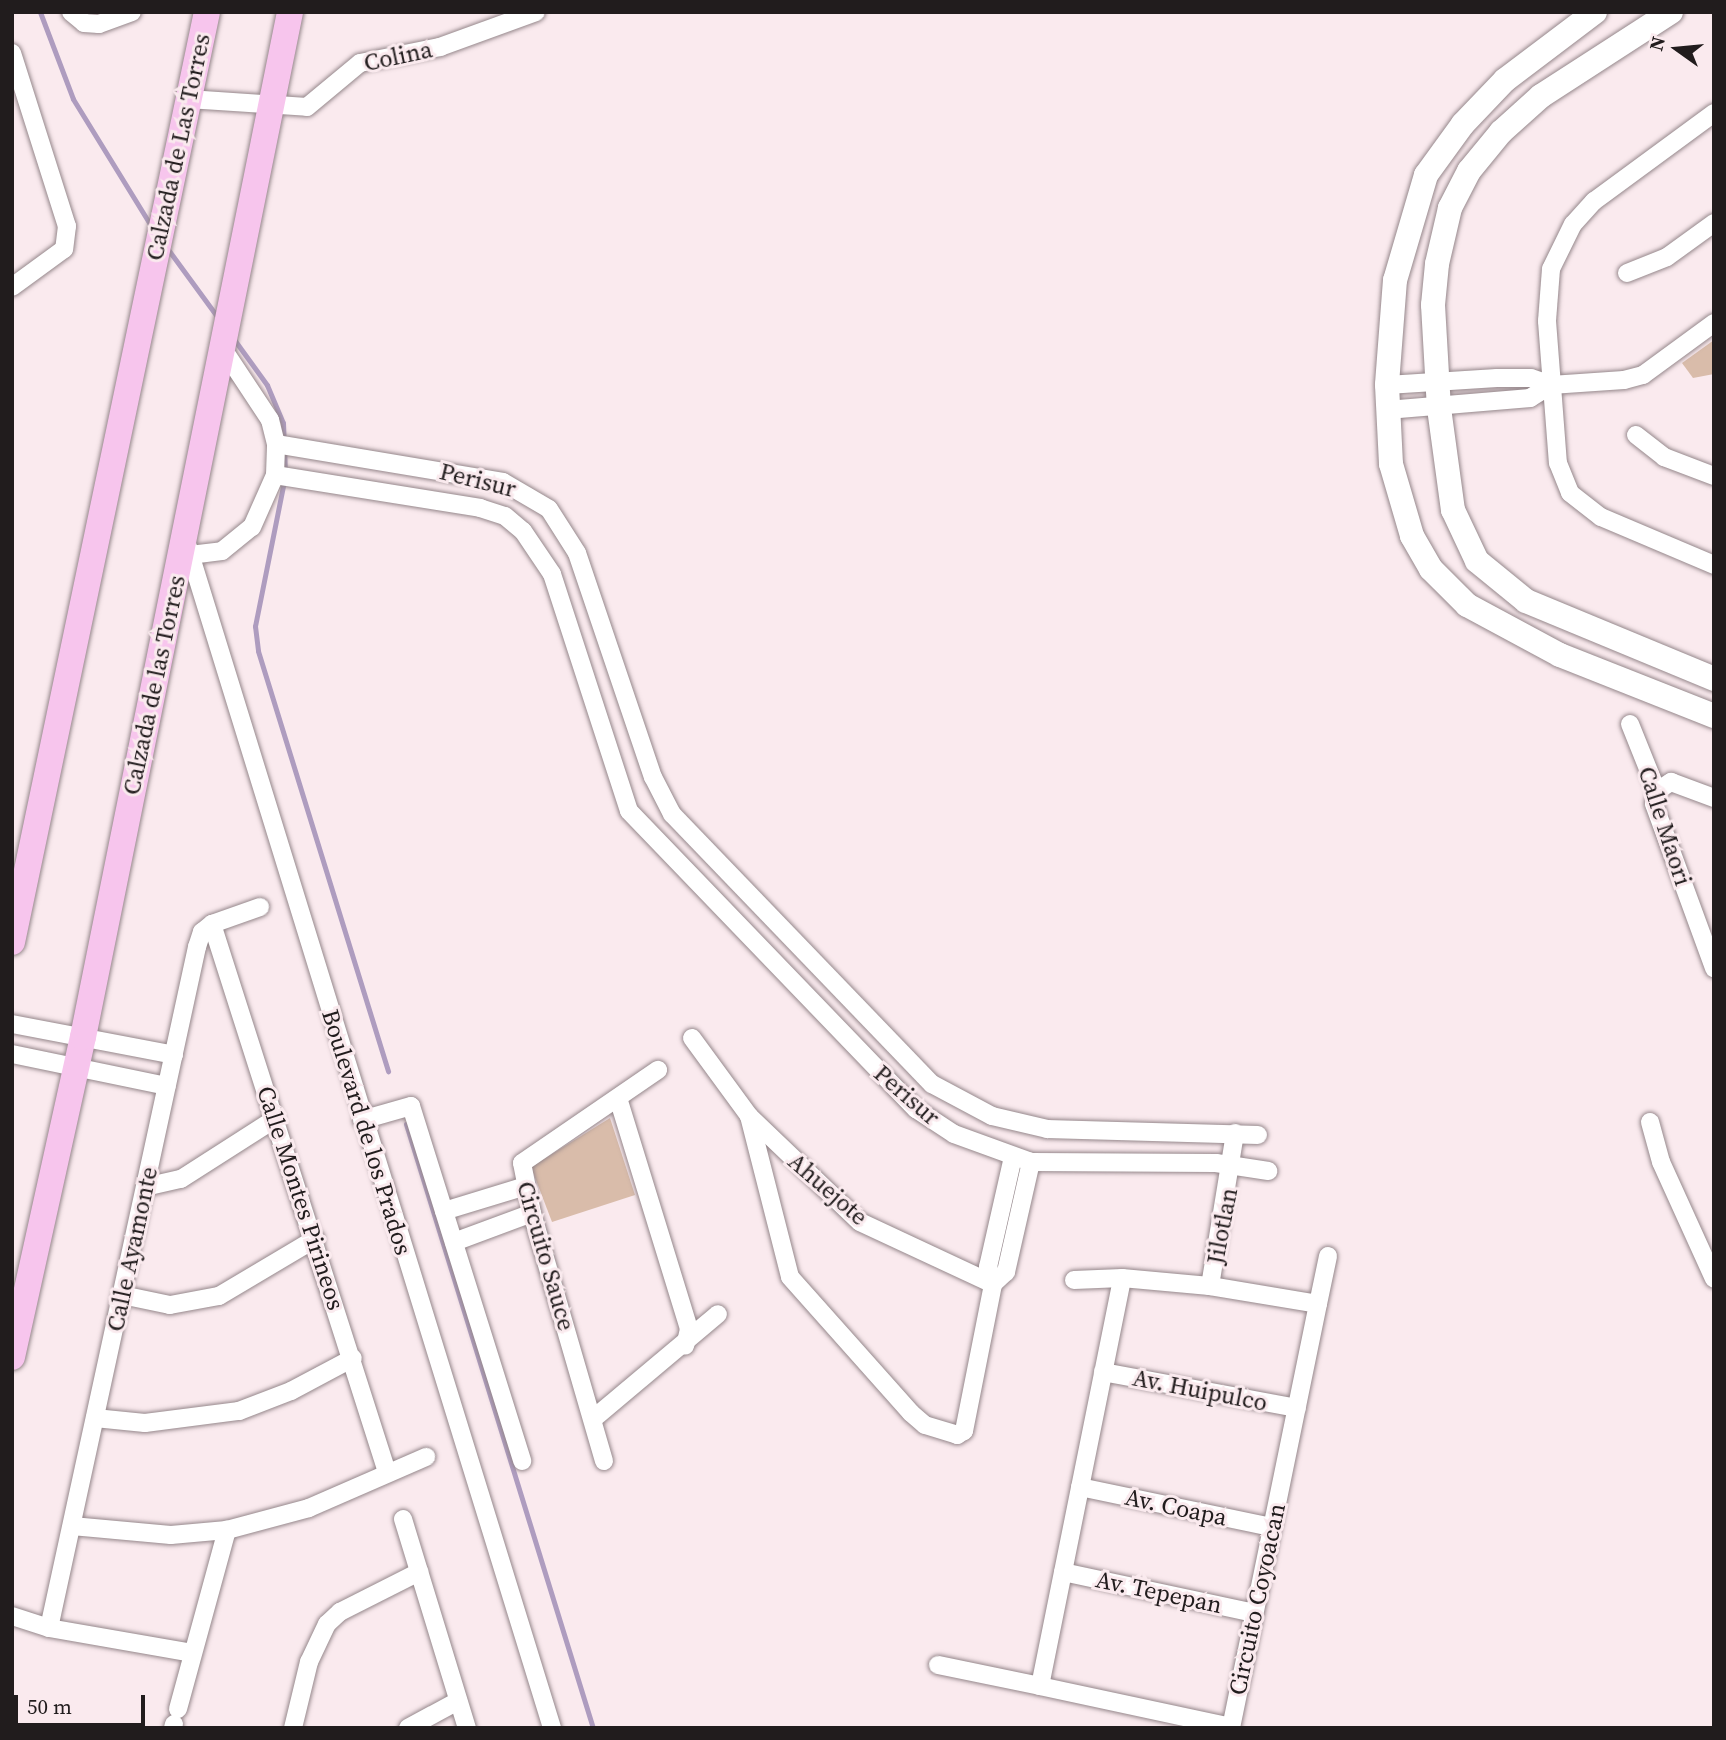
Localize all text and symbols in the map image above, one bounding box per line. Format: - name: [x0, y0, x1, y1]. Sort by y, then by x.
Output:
- north arrow: [1642, 14, 1712, 84]
- street label: Calzada de Las Torres: [140, 31, 216, 263]
- text: N: [1642, 34, 1671, 54]
- street label: Colina: [361, 35, 435, 77]
- street label: Perisur: [437, 457, 519, 503]
- street label: Calzada de las Torres: [117, 572, 191, 798]
- street label: Calle Maori: [1632, 763, 1698, 889]
- street label: Boulevard de los Prados: [316, 1006, 418, 1258]
- street label: Perisur: [868, 1059, 946, 1131]
- street label: Calle Montes Pirineos: [251, 1083, 351, 1313]
- street label: Ahuejote: [782, 1147, 874, 1231]
- street label: Calle Ayamonte: [101, 1164, 163, 1334]
- street label: Circuito Sauce: [511, 1178, 581, 1334]
- street label: Jilotlan: [1200, 1185, 1244, 1267]
- street label: Av. Huipulco: [1130, 1363, 1270, 1417]
- street label: Av. Coapa: [1122, 1482, 1230, 1532]
- street label: Circuito Coyoacan: [1223, 1501, 1291, 1697]
- street label: Av. Tepepan: [1093, 1565, 1225, 1619]
- scale bar: [18, 1680, 149, 1724]
- text: 50 m: [27, 1692, 72, 1721]

